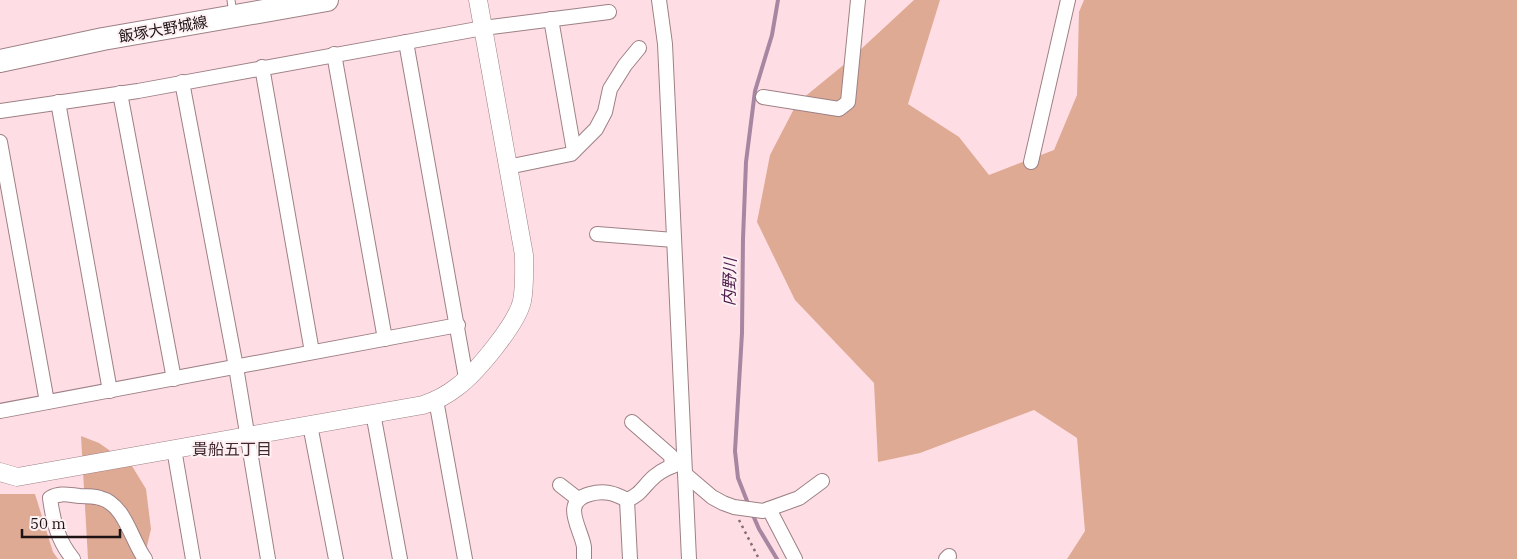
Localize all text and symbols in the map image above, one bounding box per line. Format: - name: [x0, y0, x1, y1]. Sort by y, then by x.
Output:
- street label: 飯塚大野城線: [117, 12, 209, 46]
- water label: 内野川: [718, 256, 740, 306]
- district label: 貴船五丁目: [192, 439, 272, 459]
- scale bar: [22, 506, 120, 538]
- text: 50 m: [30, 514, 66, 533]

